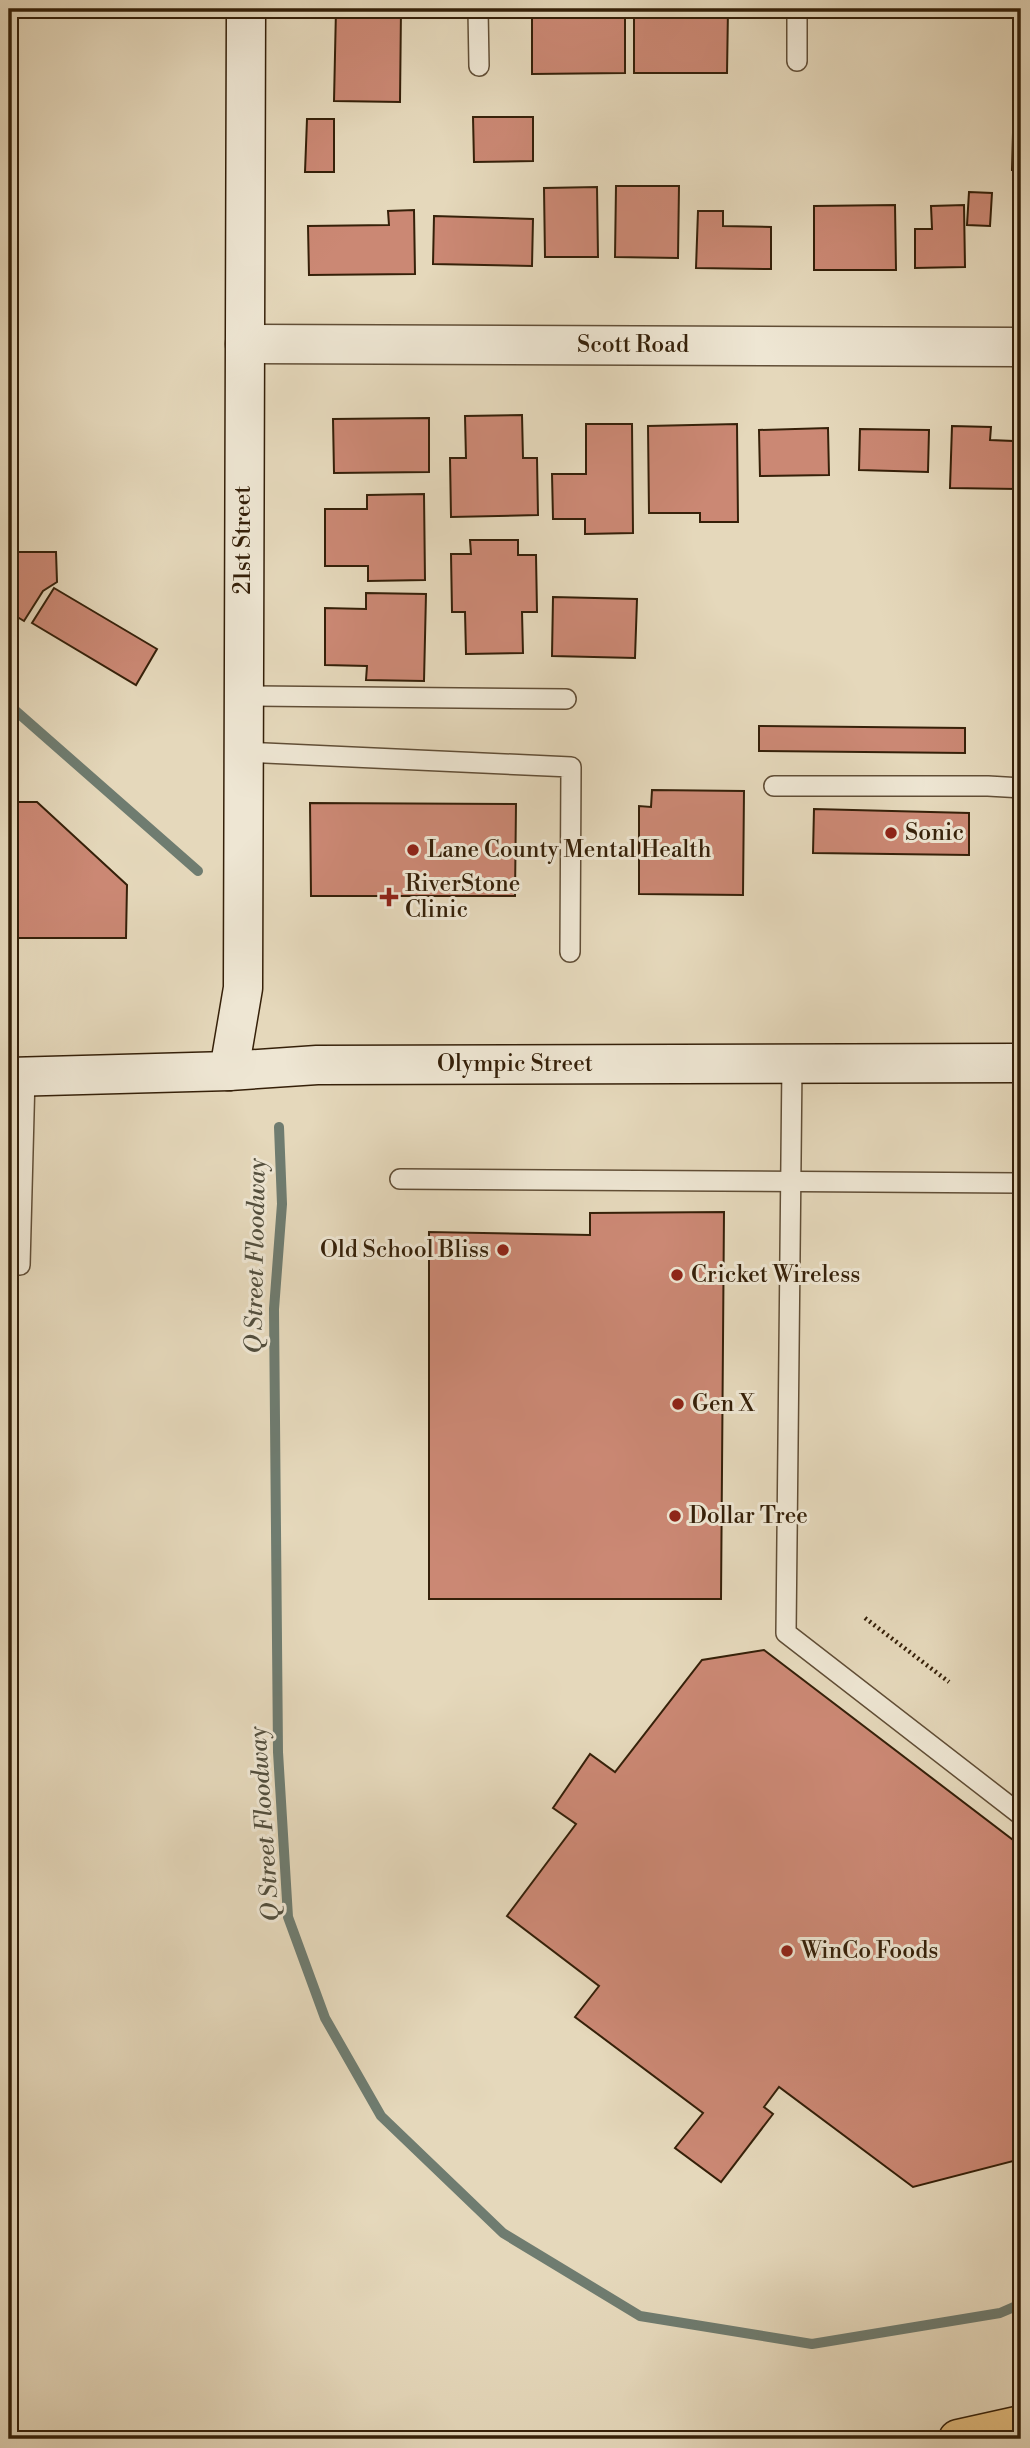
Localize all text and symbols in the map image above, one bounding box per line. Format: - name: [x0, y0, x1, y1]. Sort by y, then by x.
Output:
- street label: Scott Road: [577, 331, 689, 359]
- street label: 21st Street: [229, 486, 257, 594]
- place label: Sonic: [905, 819, 964, 847]
- marker: Sonic: [883, 825, 899, 841]
- place label: Lane County Mental Health: [427, 836, 712, 864]
- marker: Lane County Mental Health: [405, 842, 421, 858]
- place label: RiverStone Clinic: [405, 870, 520, 924]
- marker: RiverStone Clinic: [379, 887, 399, 907]
- street label: Olympic Street: [437, 1050, 593, 1078]
- water label: Q Street Floodway: [239, 1158, 273, 1354]
- place label: Old School Bliss: [320, 1236, 489, 1264]
- marker: Old School Bliss: [495, 1242, 511, 1258]
- place label: Cricket Wireless: [691, 1261, 860, 1289]
- marker: Cricket Wireless: [669, 1267, 685, 1283]
- place label: Gen X: [692, 1390, 756, 1418]
- marker: Gen X: [670, 1396, 686, 1412]
- place label: Dollar Tree: [689, 1502, 808, 1530]
- marker: Dollar Tree: [667, 1508, 683, 1524]
- water label: Q Street Floodway: [243, 1725, 287, 1923]
- place label: WinCo Foods: [800, 1937, 938, 1965]
- marker: WinCo Foods: [779, 1943, 795, 1959]

